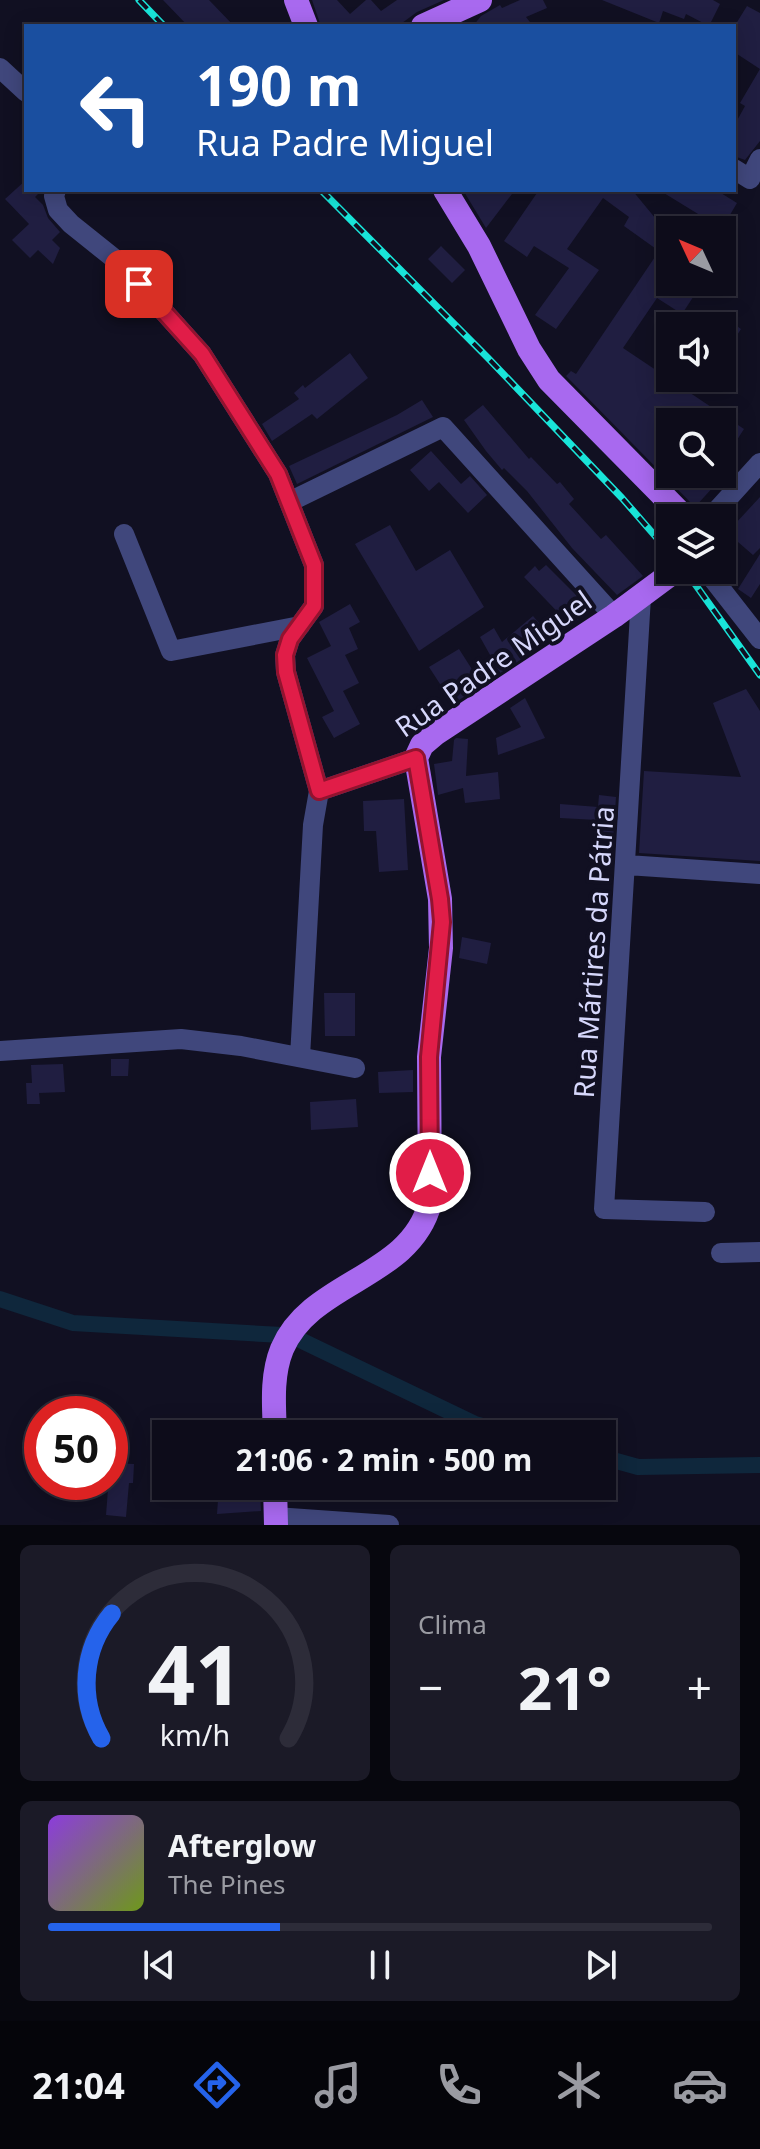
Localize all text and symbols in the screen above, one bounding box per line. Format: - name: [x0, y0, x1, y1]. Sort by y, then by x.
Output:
- text: 190 m: [196, 46, 361, 122]
- icon: left: [64, 56, 168, 160]
- text: Rua Padre Miguel: [196, 118, 494, 167]
- north arrow: [656, 216, 736, 296]
- map controls: [656, 216, 736, 584]
- pin: [105, 250, 173, 318]
- icon: arrive: [117, 262, 161, 306]
- button: sound: [656, 312, 736, 392]
- button: search: [656, 408, 736, 488]
- button: layers: [656, 504, 736, 584]
- street label: Rua Padre Miguel: [387, 581, 599, 745]
- street label: Rua Mártires da Pátria: [564, 805, 622, 1099]
- position arrow: [388, 1131, 472, 1215]
- speed limit sign: 50: [24, 1396, 128, 1500]
- text: 21:06 · 2 min · 500 m: [236, 1439, 532, 1480]
- text: Clima: [418, 1606, 487, 1642]
- text: 41: [147, 1616, 243, 1729]
- text: 21°: [518, 1646, 612, 1728]
- text: −: [418, 1657, 443, 1717]
- text: +: [687, 1657, 712, 1717]
- text: km/h: [160, 1715, 230, 1754]
- text: Afterglow: [168, 1825, 316, 1866]
- text: The Pines: [168, 1866, 286, 1902]
- icon: previous: [137, 1943, 181, 1987]
- icon: pause: [358, 1943, 402, 1987]
- icon: next: [579, 1943, 623, 1987]
- icon: directions: [189, 2057, 245, 2113]
- icon: music: [310, 2057, 366, 2113]
- icon: phone: [431, 2057, 487, 2113]
- icon: climate: [551, 2057, 607, 2113]
- icon: car: [672, 2057, 728, 2113]
- text: 21:04: [32, 2061, 125, 2110]

